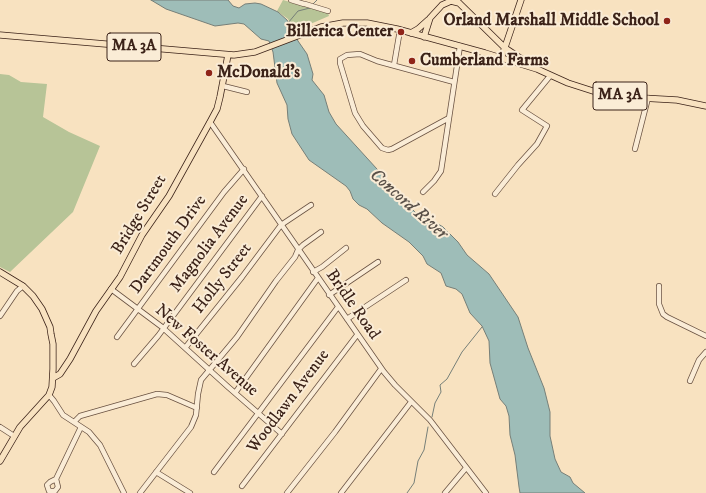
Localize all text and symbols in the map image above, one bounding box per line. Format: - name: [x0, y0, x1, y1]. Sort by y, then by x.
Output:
- place label: Orland Marshall Middle School: [443, 11, 659, 31]
- marker: Orland Marshall Middle School: [662, 16, 672, 26]
- place label: Billerica Center: [286, 22, 393, 42]
- marker: Billerica Center: [396, 27, 406, 37]
- road number: MA 3A: [107, 33, 161, 61]
- place label: Cumberland Farms: [420, 51, 549, 71]
- marker: Cumberland Farms: [407, 56, 417, 66]
- place label: McDonald's: [217, 63, 300, 83]
- marker: McDonald's: [204, 68, 214, 78]
- road number: MA 3A: [593, 82, 647, 110]
- water label: Concord River: [364, 165, 452, 245]
- street label: Bridge Street: [108, 172, 172, 258]
- street label: Magnolia Avenue: [167, 191, 253, 297]
- street label: Dartmouth Drive: [126, 192, 212, 298]
- street label: Holly Street: [189, 240, 257, 318]
- street label: Bridle Road: [320, 266, 384, 344]
- street label: New Foster Avenue: [150, 301, 262, 401]
- street label: Woodlawn Avenue: [243, 346, 335, 458]

